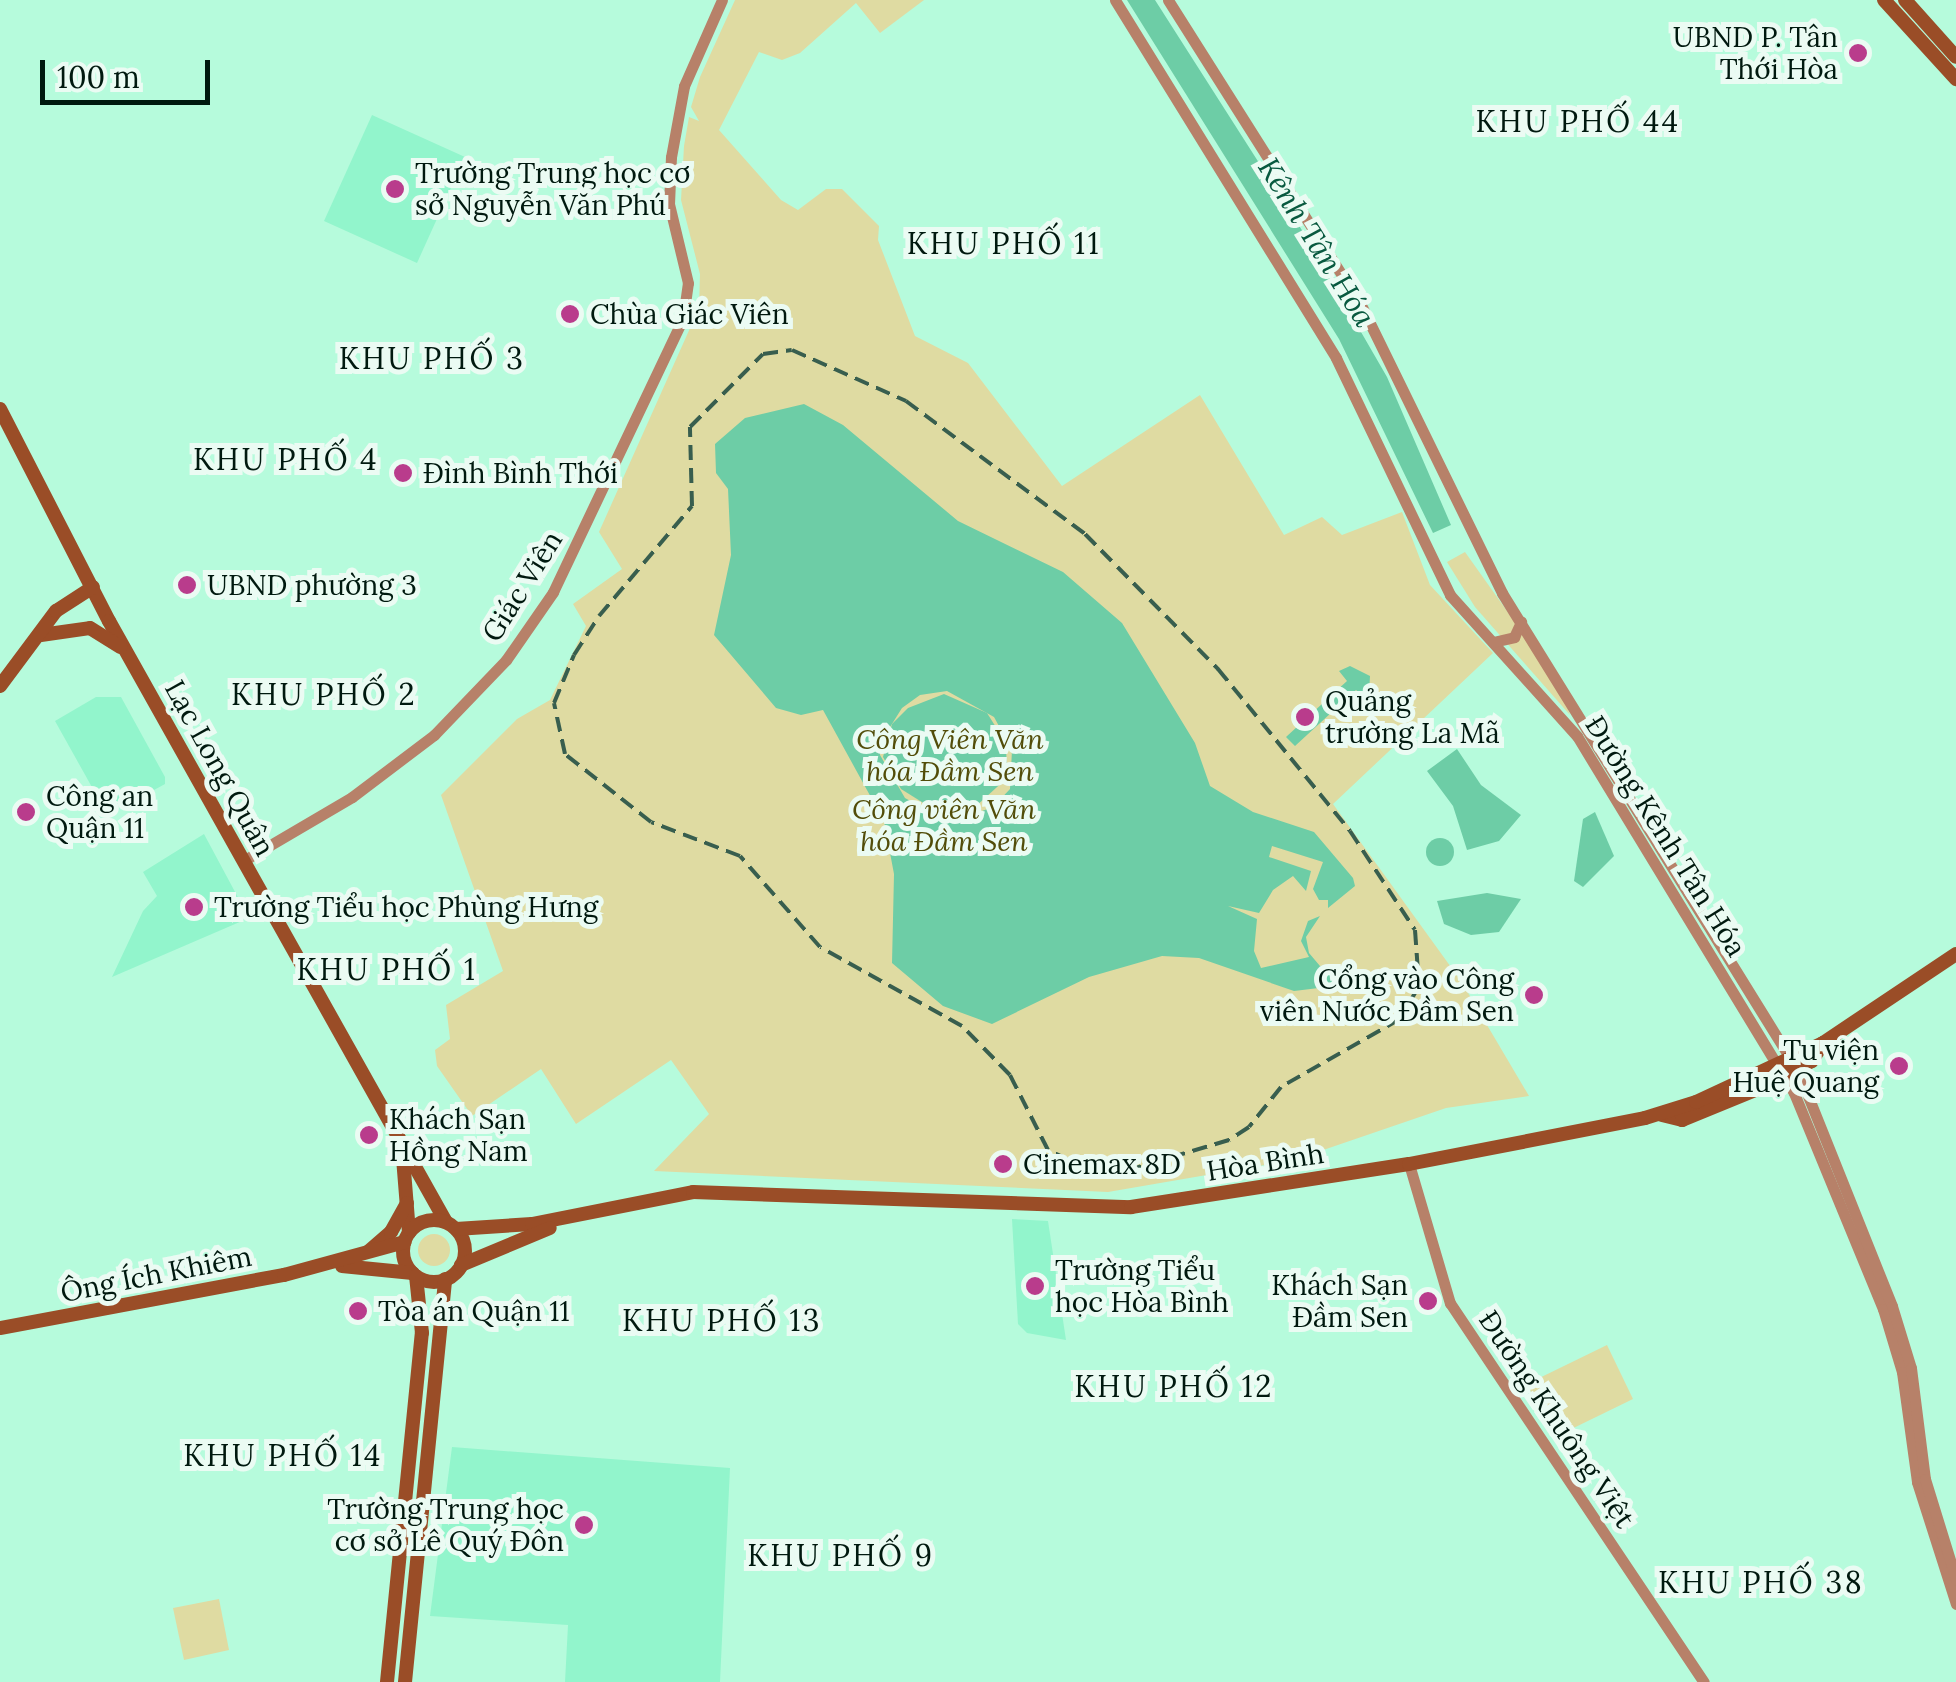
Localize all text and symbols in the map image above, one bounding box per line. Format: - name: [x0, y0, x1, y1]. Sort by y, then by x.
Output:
- place label: UBND P. Tân Thới Hòa: [1673, 20, 1838, 86]
- scale bar: [45, 40, 215, 102]
- marker: UBND P. Tân Thới Hòa: [1847, 42, 1869, 64]
- text: 100 m: [57, 58, 140, 96]
- district label: KHU PHỐ 44: [1476, 103, 1680, 139]
- water label: Kênh Tân Hóa: [1251, 151, 1383, 333]
- place label: Trường Trung học cơ sở Nguyễn Văn Phú: [415, 156, 690, 222]
- marker: Trường Trung học cơ sở Nguyễn Văn Phú: [384, 178, 406, 200]
- district label: KHU PHỐ 11: [907, 225, 1101, 261]
- place label: Chùa Giác Viên: [590, 297, 789, 331]
- marker: Chùa Giác Viên: [559, 303, 581, 325]
- district label: KHU PHỐ 3: [339, 340, 525, 376]
- district label: KHU PHỐ 4: [193, 441, 379, 477]
- place label: Đình Bình Thới: [423, 456, 618, 490]
- marker: Đình Bình Thới: [392, 462, 414, 484]
- street label: Giác Viên: [475, 525, 569, 647]
- place label: UBND phường 3: [207, 568, 417, 602]
- marker: UBND phường 3: [176, 574, 198, 596]
- street label: Lạc Long Quân: [158, 674, 282, 862]
- district label: KHU PHỐ 2: [231, 676, 417, 712]
- place label: Quảng trường La Mã: [1325, 684, 1500, 750]
- marker: Quảng trường La Mã: [1294, 706, 1316, 728]
- street label: Đường Kênh Tân Hóa: [1578, 710, 1754, 962]
- park label: Công Viên Văn hóa Đầm Sen: [856, 722, 1044, 788]
- place label: Công an Quận 11: [46, 779, 153, 845]
- park label: Công viên Văn hóa Đầm Sen: [852, 792, 1036, 858]
- marker: Công an Quận 11: [15, 801, 37, 823]
- place label: Trường Tiểu học Phùng Hưng: [214, 890, 598, 924]
- marker: Trường Tiểu học Phùng Hưng: [183, 896, 205, 918]
- district label: KHU PHỐ 1: [297, 951, 477, 987]
- place label: Cổng vào Công viên Nước Đầm Sen: [1260, 962, 1514, 1028]
- marker: Cổng vào Công viên Nước Đầm Sen: [1523, 984, 1545, 1006]
- place label: Tu viện Huệ Quang: [1733, 1033, 1879, 1099]
- marker: Tu viện Huệ Quang: [1888, 1055, 1910, 1077]
- place label: Khách Sạn Hồng Nam: [389, 1102, 528, 1168]
- marker: Khách Sạn Hồng Nam: [358, 1124, 380, 1146]
- street label: Hòa Bình: [1204, 1136, 1326, 1188]
- place label: Cinemax 8D: [1023, 1147, 1181, 1181]
- marker: Cinemax 8D: [992, 1153, 1014, 1175]
- street label: Ông Ích Khiêm: [58, 1239, 254, 1309]
- place label: Trường Tiểu học Hòa Bình: [1055, 1253, 1229, 1319]
- place label: Khách Sạn Đầm Sen: [1271, 1268, 1408, 1334]
- marker: Trường Tiểu học Hòa Bình: [1024, 1275, 1046, 1297]
- marker: Khách Sạn Đầm Sen: [1417, 1290, 1439, 1312]
- place label: Tòa án Quận 11: [378, 1294, 570, 1328]
- marker: Tòa án Quận 11: [347, 1300, 369, 1322]
- district label: KHU PHỐ 13: [622, 1302, 822, 1338]
- street label: Đường Khuông Việt: [1472, 1304, 1642, 1534]
- district label: KHU PHỐ 12: [1074, 1368, 1274, 1404]
- district label: KHU PHỐ 14: [183, 1437, 383, 1473]
- place label: Trường Trung học cơ sở Lê Quý Đôn: [327, 1492, 564, 1558]
- marker: Trường Trung học cơ sở Lê Quý Đôn: [573, 1514, 595, 1536]
- district label: KHU PHỐ 9: [747, 1537, 935, 1573]
- district label: KHU PHỐ 38: [1658, 1564, 1864, 1600]

